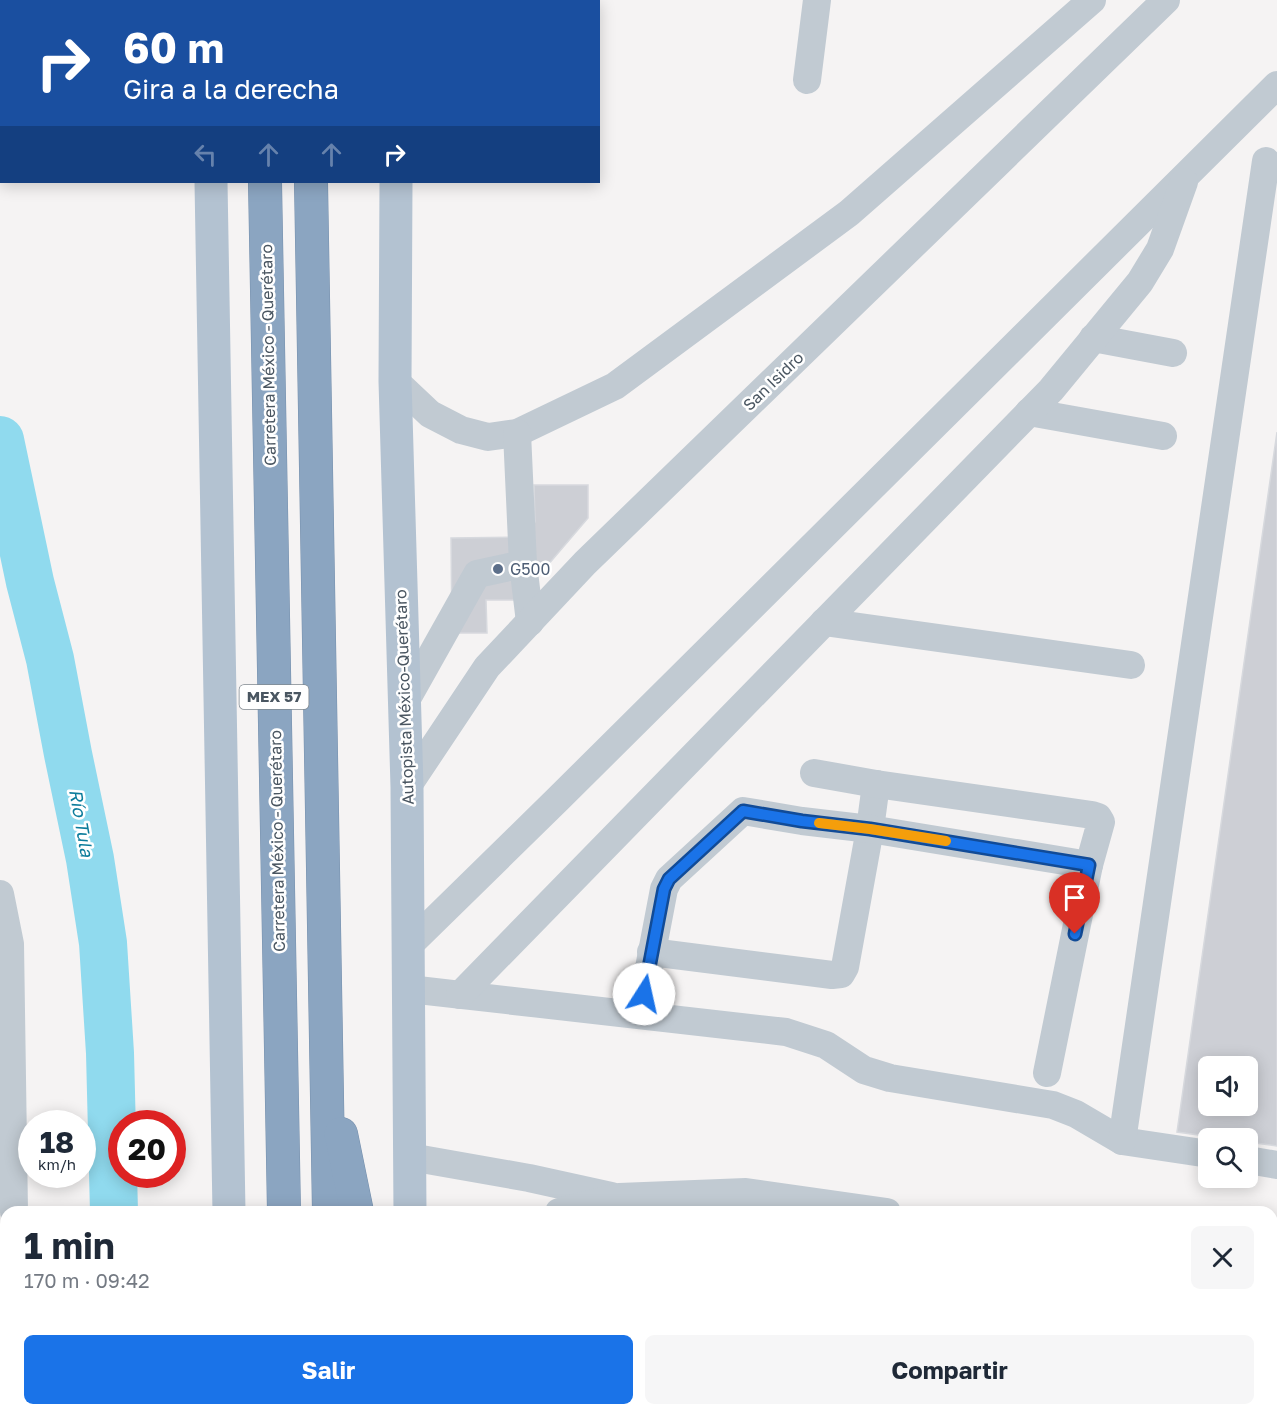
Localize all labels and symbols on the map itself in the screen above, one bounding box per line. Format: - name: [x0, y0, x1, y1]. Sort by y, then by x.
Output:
- street label: Carretera México - Querétaro: [256, 244, 280, 466]
- street label: San Isidro: [739, 347, 807, 415]
- place label: G500: [510, 559, 550, 579]
- marker: G500: [491, 562, 505, 576]
- street label: Autopista México-Querétaro: [390, 589, 418, 805]
- road number: MEX 57: [240, 685, 308, 709]
- street label: Carretera México - Querétaro: [265, 730, 289, 952]
- water label: Río Tula: [65, 787, 99, 859]
- pin: [1049, 872, 1100, 934]
- position arrow: [612, 962, 676, 1026]
- speed limit sign: 20: [108, 1110, 186, 1188]

